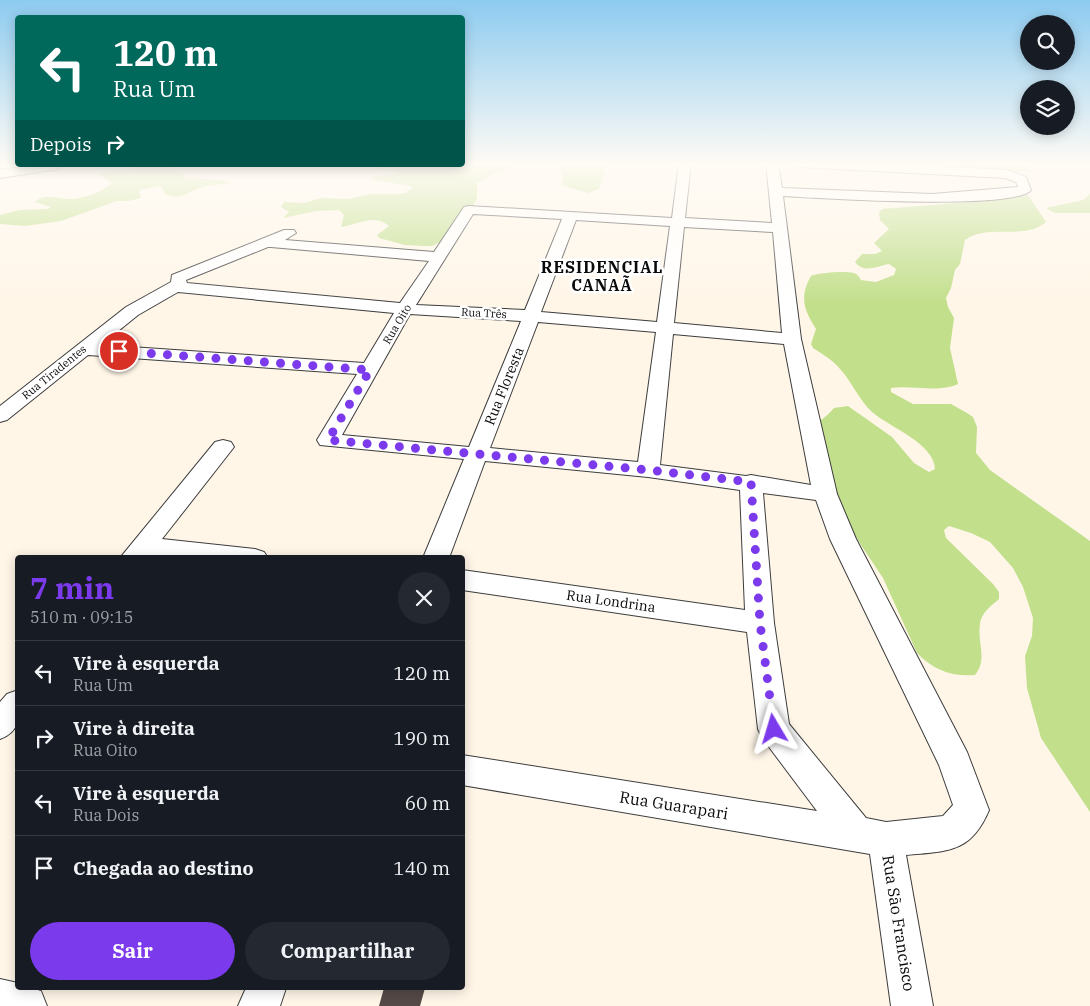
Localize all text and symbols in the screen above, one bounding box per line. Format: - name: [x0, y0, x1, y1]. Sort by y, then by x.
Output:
- map controls: [1020, 15, 1075, 135]
- button: search: [1020, 15, 1075, 70]
- text: 120 m: [113, 30, 218, 76]
- icon: left: [30, 35, 95, 100]
- text: Rua Um: [113, 74, 196, 103]
- button: layers: [1020, 80, 1075, 135]
- icon: right: [101, 130, 129, 158]
- text: Depois: [30, 132, 91, 156]
- district label: RESIDENCIAL CANAÃ: [541, 257, 663, 295]
- street label: Rua Oito: [380, 301, 414, 347]
- street label: Rua Três: [461, 305, 507, 321]
- pin: [98, 330, 140, 372]
- icon: arrive: [105, 337, 133, 365]
- street label: Rua Tiradentes: [19, 342, 89, 402]
- street label: Rua Floresta: [480, 344, 528, 428]
- text: 7 min: [30, 568, 114, 607]
- button: close: [398, 572, 450, 624]
- street label: Rua Londrina: [565, 586, 657, 616]
- text: 510 m · 09:15: [30, 607, 133, 627]
- text: Vire à esquerda: [73, 651, 220, 675]
- icon: left: [30, 659, 58, 687]
- text: 120 m: [393, 661, 450, 685]
- text: Rua Um: [73, 675, 133, 695]
- position arrow: [747, 702, 799, 754]
- text: Vire à direita: [73, 716, 195, 740]
- icon: right: [30, 724, 58, 752]
- text: 190 m: [393, 726, 450, 750]
- text: Rua Oito: [73, 740, 137, 760]
- text: Vire à esquerda: [73, 781, 220, 805]
- street label: Rua Guarapari: [618, 787, 730, 823]
- icon: left: [30, 789, 58, 817]
- text: 60 m: [405, 791, 450, 815]
- text: Rua Dois: [73, 805, 139, 825]
- street label: Rua São Francisco: [878, 853, 920, 993]
- icon: arrive: [30, 854, 58, 882]
- text: Chegada ao destino: [73, 856, 254, 880]
- text: 140 m: [393, 856, 450, 880]
- button: Sair: [30, 922, 235, 980]
- button: Compartilhar: [245, 922, 450, 980]

